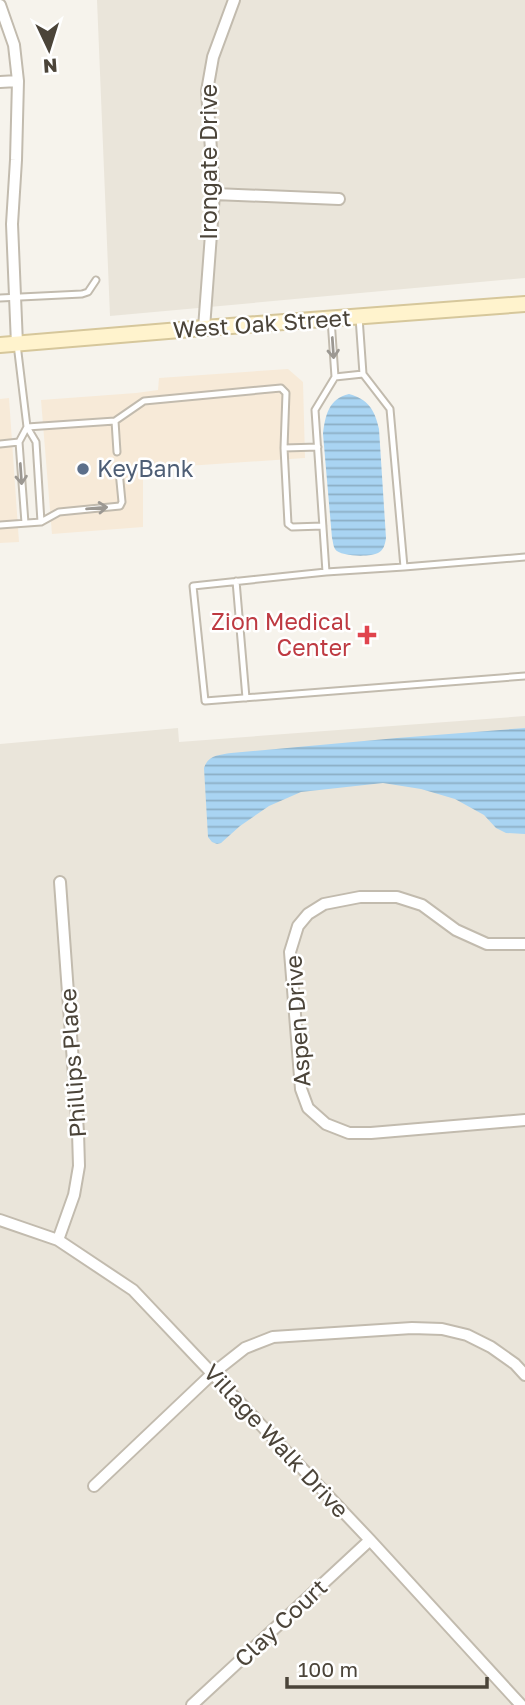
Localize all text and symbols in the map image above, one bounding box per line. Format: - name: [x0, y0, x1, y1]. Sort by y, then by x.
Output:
- north arrow: [14, 14, 84, 84]
- text: N: [42, 54, 58, 78]
- street label: Irongate Drive: [194, 84, 222, 240]
- street label: West Oak Street: [172, 303, 352, 343]
- one-way arrow: [327, 336, 340, 359]
- place label: KeyBank: [97, 454, 194, 482]
- marker: KeyBank: [75, 461, 91, 477]
- one-way arrow: [15, 462, 28, 485]
- one-way arrow: [85, 501, 108, 514]
- place label: Zion Medical Center: [211, 607, 351, 661]
- marker: Zion Medical Center: [357, 625, 377, 645]
- street label: Aspen Drive: [278, 954, 316, 1088]
- street label: Phillips Place: [53, 987, 91, 1139]
- street label: Village Walk Drive: [198, 1358, 355, 1523]
- street label: Clay Court: [228, 1572, 332, 1672]
- scale bar: [287, 1646, 486, 1690]
- text: 100 m: [298, 1656, 358, 1682]

